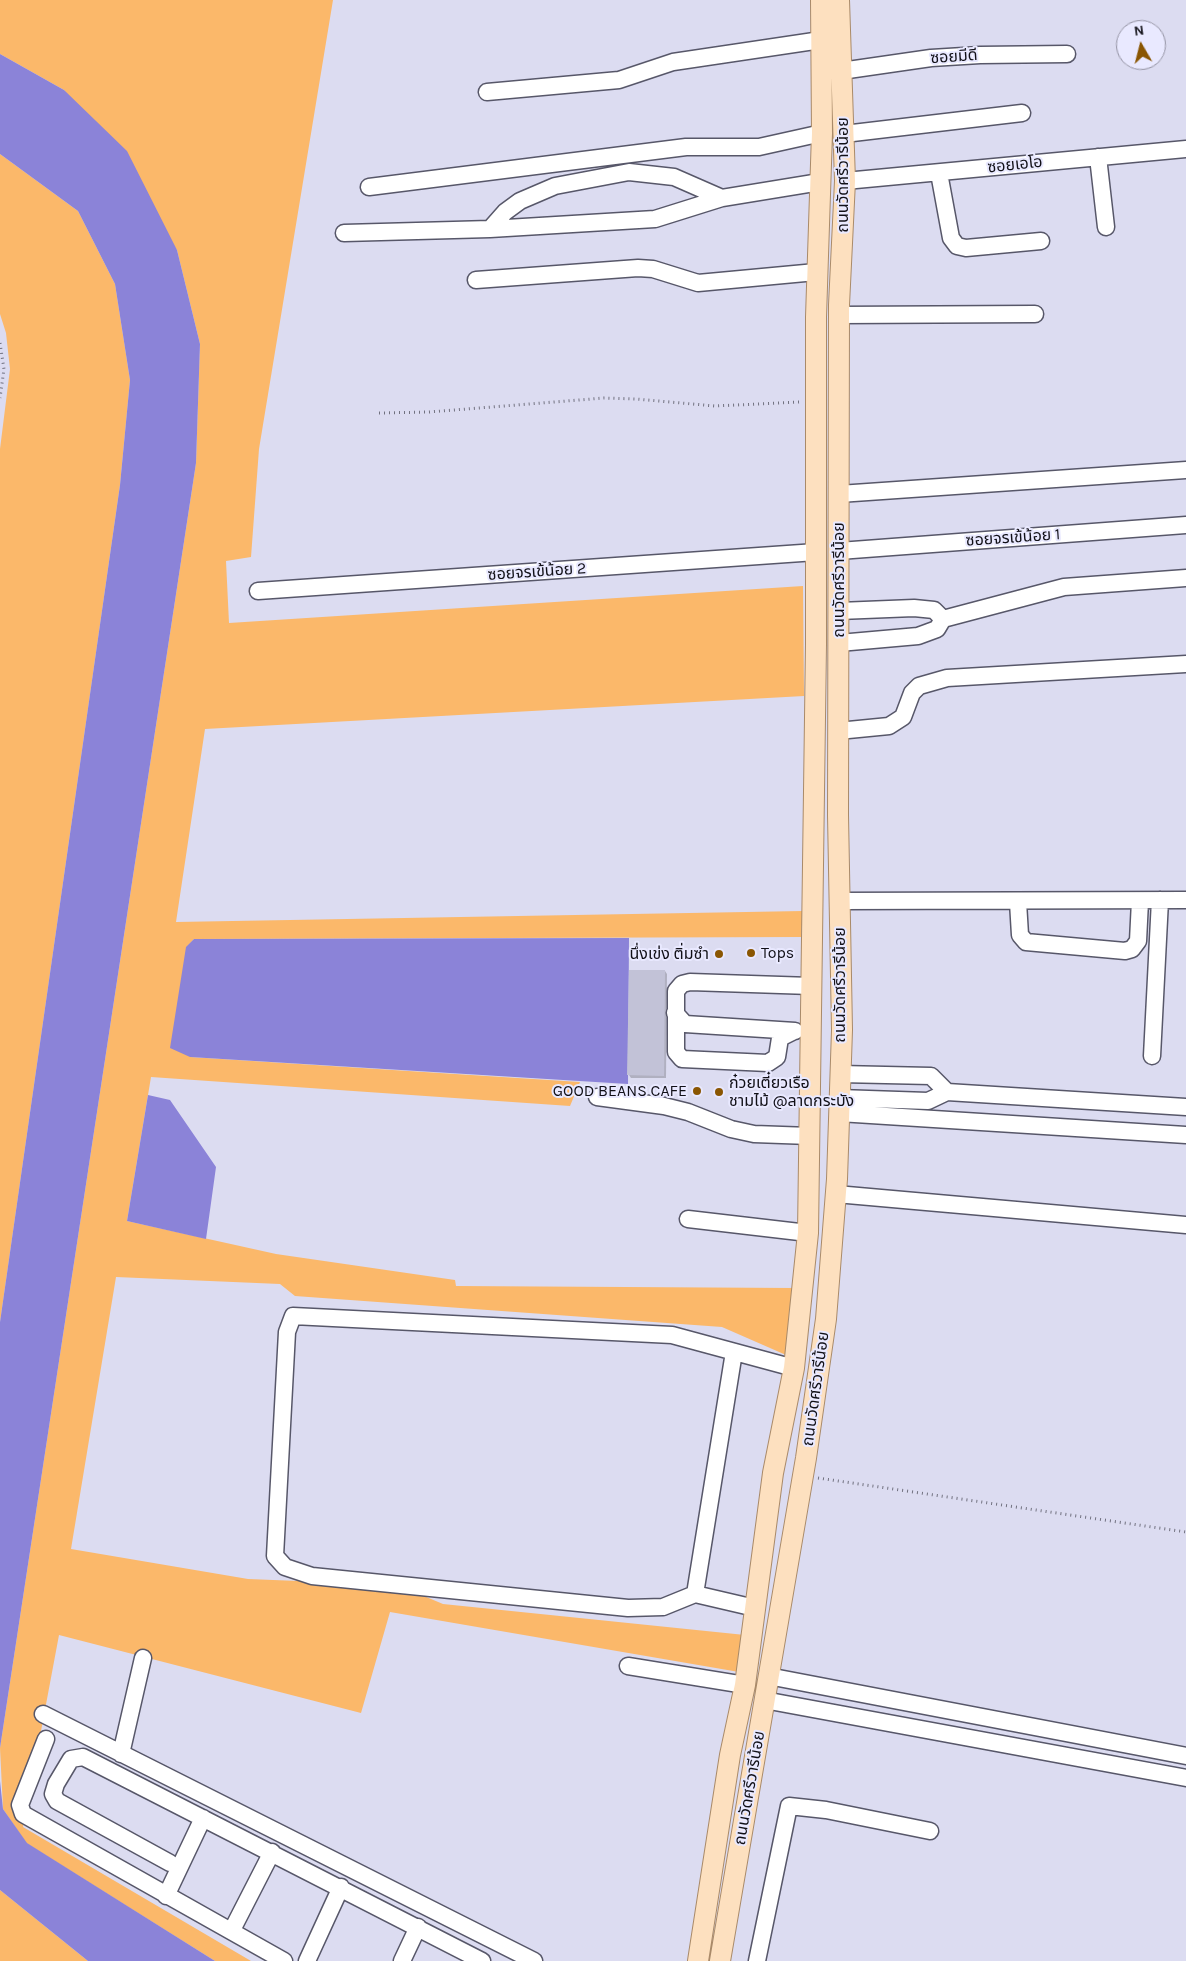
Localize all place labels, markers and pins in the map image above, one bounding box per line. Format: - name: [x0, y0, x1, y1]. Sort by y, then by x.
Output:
- place label: Tops: [761, 943, 794, 963]
- place label: นึ่งเข่ง ติ่มซำ: [630, 944, 709, 964]
- marker: Tops: [745, 947, 757, 959]
- marker: นึ่งเข่ง ติ่มซำ: [713, 948, 725, 960]
- place label: ก๋วยเตี๋ยวเรือ ชามไม้ @ลาดกระบัง: [729, 1073, 854, 1111]
- place label: GOOD BEANS CAFE: [553, 1081, 687, 1101]
- marker: GOOD BEANS CAFE: [691, 1085, 703, 1097]
- marker: ก๋วยเตี๋ยวเรือ ชามไม้ @ลาดกระบัง: [713, 1086, 725, 1098]

